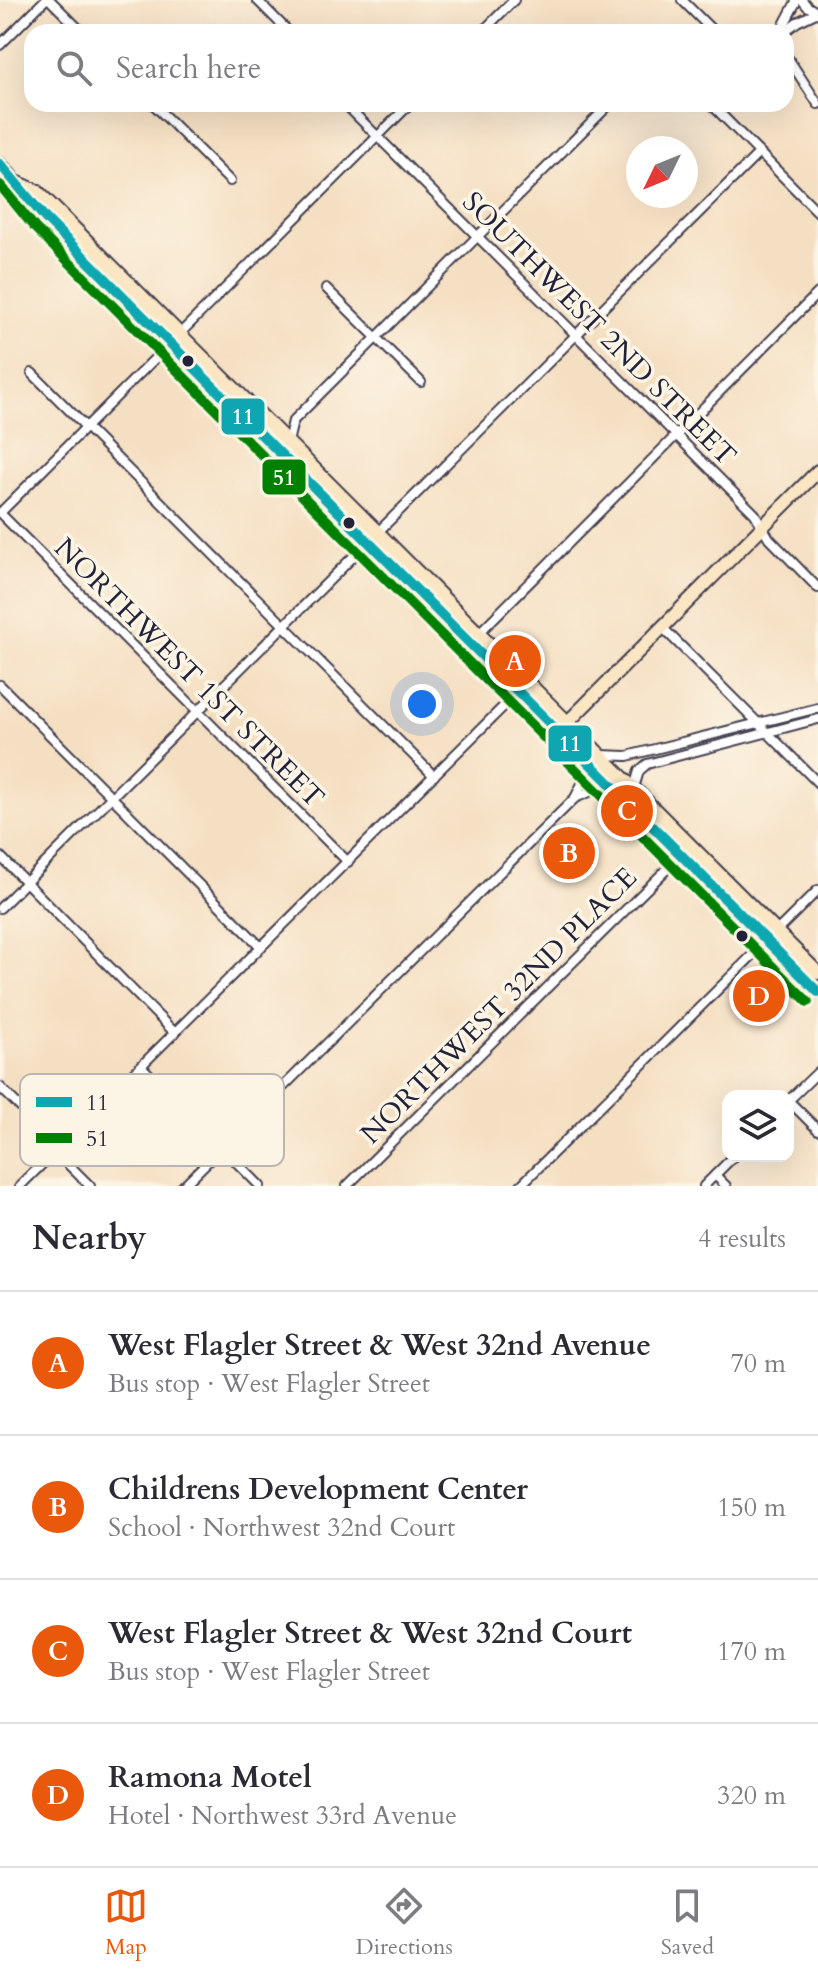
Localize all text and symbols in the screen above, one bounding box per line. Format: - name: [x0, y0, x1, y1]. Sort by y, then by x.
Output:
- search box: [24, 24, 794, 112]
- icon: search: [52, 46, 96, 90]
- text: Search here: [116, 48, 261, 89]
- north arrow: [626, 136, 698, 208]
- street label: SOUTHWEST 2ND STREET: [454, 183, 745, 474]
- unlabelled marker: [180, 353, 196, 369]
- line badge: 11: [220, 397, 266, 436]
- text: 11: [232, 402, 254, 432]
- line badge: 51: [261, 458, 307, 496]
- text: 51: [273, 463, 295, 493]
- unlabelled marker: [341, 515, 357, 531]
- street label: NORTHWEST 1ST STREET: [46, 529, 333, 816]
- pin: A: [489, 631, 541, 691]
- your location: [402, 684, 442, 724]
- line badge: 11: [547, 724, 593, 763]
- text: 11: [559, 729, 581, 759]
- pin: C: [601, 781, 653, 841]
- pin: B: [543, 823, 595, 883]
- street label: NORTHWEST 32ND PLACE: [352, 859, 645, 1152]
- unlabelled marker: [734, 928, 750, 944]
- pin: D: [733, 966, 785, 1026]
- legend: [20, 1074, 284, 1166]
- text: 11: [86, 1088, 109, 1118]
- map controls: [722, 1090, 794, 1162]
- button: layers: [722, 1090, 794, 1162]
- text: 51: [86, 1124, 109, 1154]
- text: Nearby: [32, 1215, 147, 1261]
- text: 4 results: [698, 1221, 786, 1256]
- text: West Flagler Street & West 32nd Avenue: [108, 1325, 651, 1366]
- text: A: [48, 1346, 68, 1381]
- text: 70 m: [730, 1346, 786, 1381]
- text: Bus stop · West Flagler Street: [108, 1366, 430, 1401]
- text: Childrens Development Center: [108, 1469, 528, 1510]
- text: B: [49, 1490, 67, 1525]
- text: 150 m: [717, 1490, 786, 1525]
- text: School · Northwest 32nd Court: [108, 1510, 455, 1545]
- text: West Flagler Street & West 32nd Court: [108, 1613, 632, 1654]
- text: C: [48, 1634, 68, 1669]
- text: 170 m: [717, 1634, 786, 1669]
- text: Bus stop · West Flagler Street: [108, 1654, 430, 1689]
- text: Ramona Motel: [108, 1757, 312, 1798]
- text: D: [47, 1778, 69, 1813]
- text: 320 m: [717, 1778, 786, 1813]
- text: Hotel · Northwest 33rd Avenue: [108, 1798, 457, 1833]
- tab: Map: [104, 1884, 148, 1962]
- tab: Directions: [356, 1884, 453, 1962]
- tab: Saved: [661, 1884, 714, 1962]

